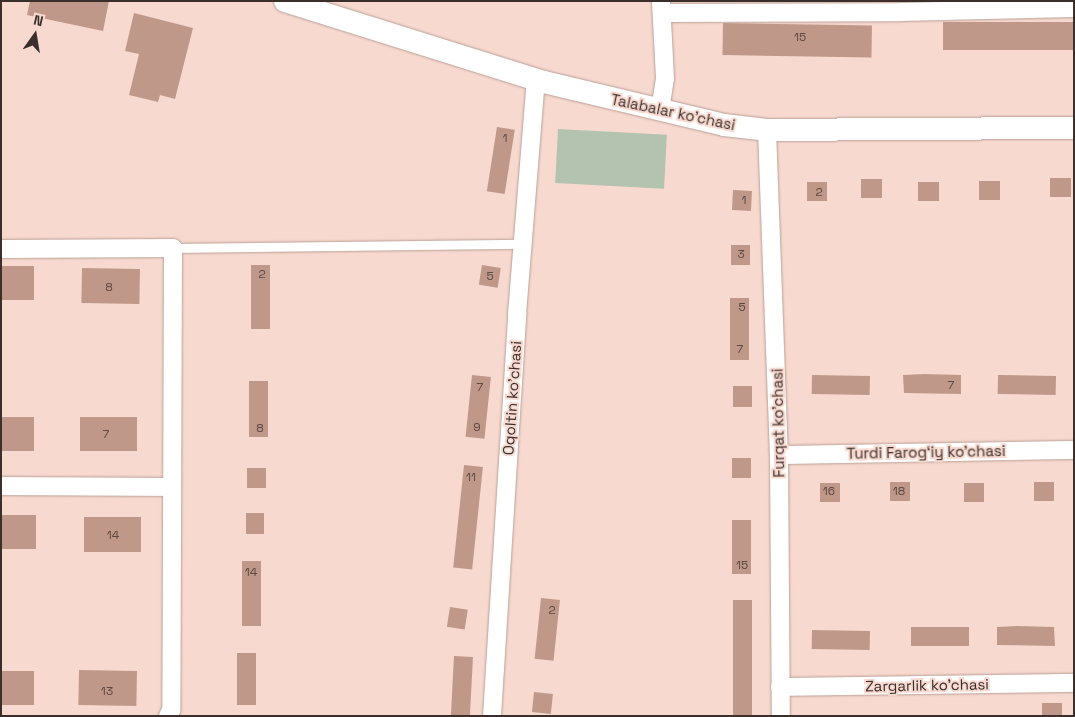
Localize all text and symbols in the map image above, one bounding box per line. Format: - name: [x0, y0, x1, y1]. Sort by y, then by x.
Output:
- north arrow: [10, 10, 60, 60]
- text: N: [32, 11, 45, 30]
- house number: 15: [794, 31, 806, 45]
- street label: Talabalar ko'chasi: [609, 90, 737, 134]
- house number: 1: [502, 132, 508, 146]
- house number: 2: [815, 186, 823, 200]
- house number: 1: [741, 194, 747, 208]
- house number: 3: [737, 248, 745, 262]
- house number: 2: [258, 268, 266, 282]
- house number: 5: [486, 270, 494, 284]
- house number: 8: [105, 281, 113, 295]
- house number: 5: [738, 301, 746, 315]
- street label: Oqoltin ko'chasi: [499, 340, 525, 456]
- house number: 7: [737, 343, 743, 357]
- street label: Furqat ko'chasi: [768, 368, 788, 478]
- house number: 7: [948, 379, 954, 393]
- house number: 7: [477, 381, 483, 395]
- house number: 9: [473, 421, 481, 435]
- house number: 8: [256, 422, 264, 436]
- house number: 7: [103, 428, 109, 442]
- street label: Turdi Farog‘iy ko'chasi: [846, 442, 1006, 462]
- house number: 11: [466, 471, 476, 485]
- house number: 16: [823, 485, 835, 499]
- house number: 18: [893, 485, 905, 499]
- house number: 14: [107, 529, 119, 543]
- house number: 15: [736, 559, 748, 573]
- house number: 14: [245, 566, 257, 580]
- house number: 2: [548, 604, 556, 618]
- street label: Zargarlik ko'chasi: [865, 675, 989, 695]
- house number: 13: [101, 685, 113, 699]

